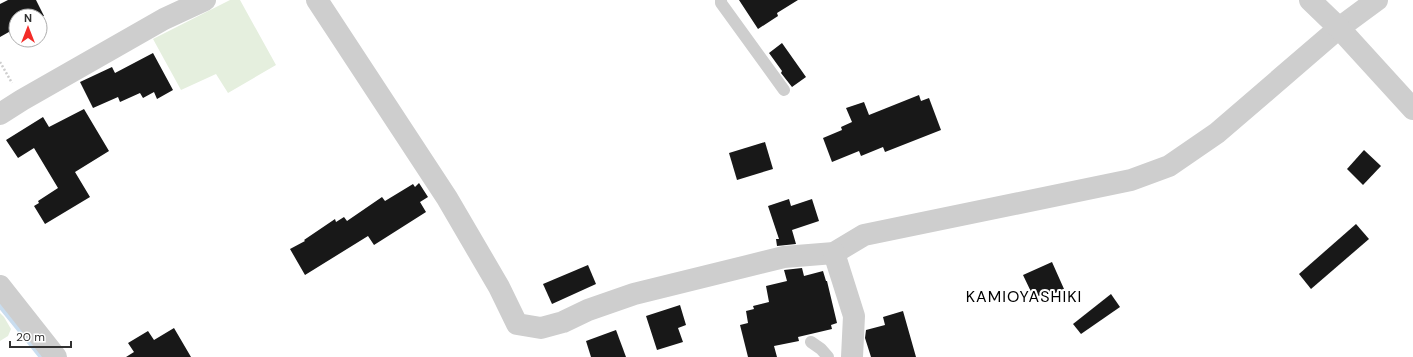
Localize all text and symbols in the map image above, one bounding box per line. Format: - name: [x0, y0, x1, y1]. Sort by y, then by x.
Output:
- north arrow: [8, 8, 48, 48]
- text: N: [24, 11, 32, 25]
- district label: KAMIOYASHIKI: [966, 286, 1082, 307]
- scale bar: [10, 323, 71, 349]
- text: 20 m: [16, 329, 45, 345]

